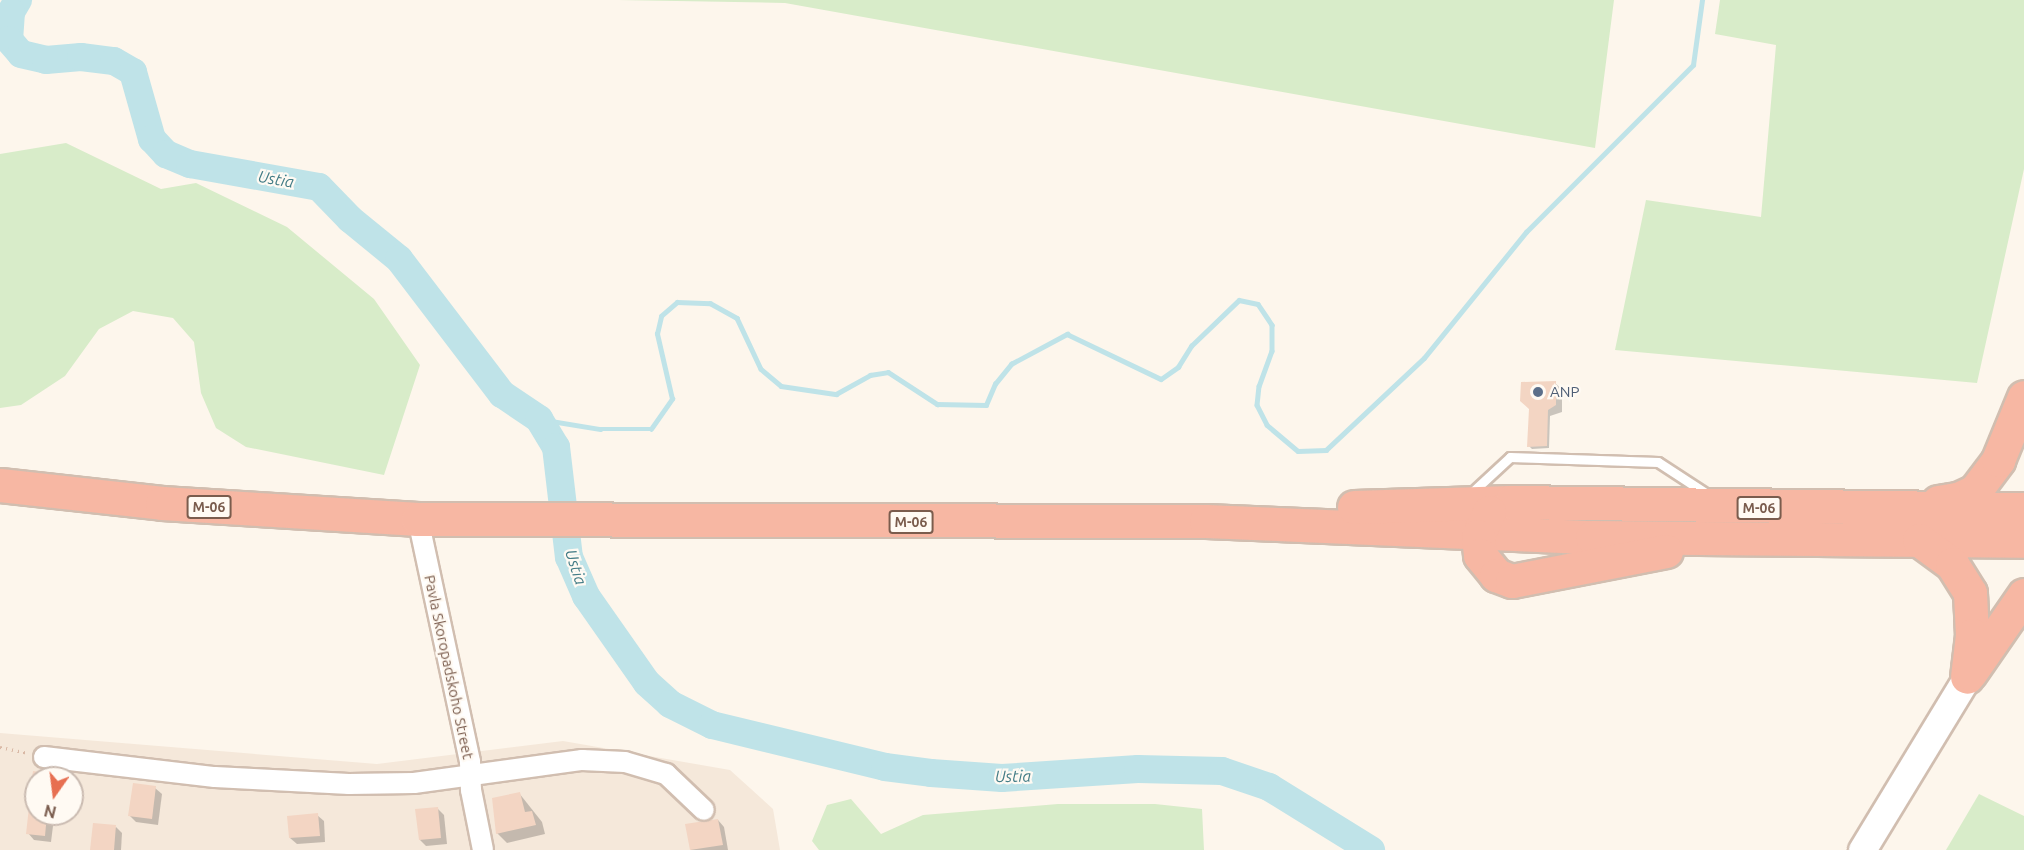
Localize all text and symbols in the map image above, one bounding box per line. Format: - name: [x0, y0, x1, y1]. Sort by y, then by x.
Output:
- water label: Ustia: [257, 166, 295, 192]
- place label: ANP: [1550, 383, 1579, 401]
- marker: ANP: [1531, 385, 1545, 399]
- road number: М-06: [186, 496, 232, 518]
- road number: М-06: [1736, 497, 1782, 519]
- road number: М-06: [888, 511, 934, 533]
- water label: Ustia: [561, 547, 591, 587]
- street label: Pavla Skoropadskoho Street: [421, 573, 477, 761]
- north arrow: [24, 766, 84, 826]
- water label: Ustia: [995, 766, 1031, 786]
- text: N: [42, 801, 58, 822]

